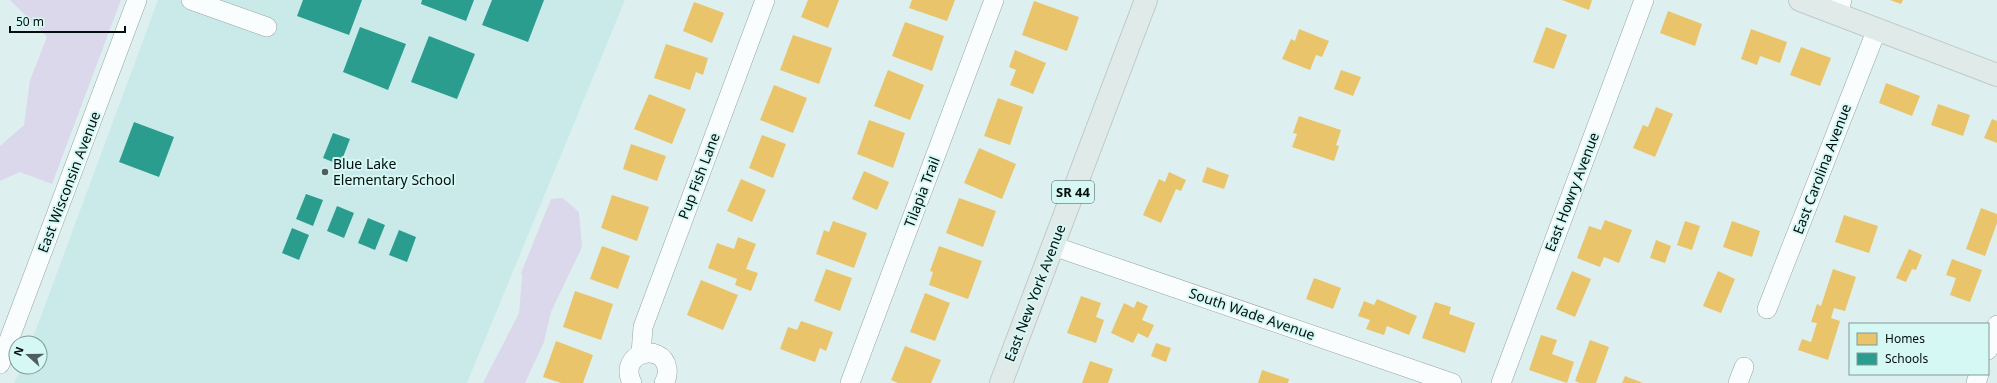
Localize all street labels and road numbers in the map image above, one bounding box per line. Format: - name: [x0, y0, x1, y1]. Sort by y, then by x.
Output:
- street label: East Carolina Avenue: [1788, 101, 1855, 237]
- street label: East Wisconsin Avenue: [33, 108, 104, 255]
- street label: East Howry Avenue: [1540, 129, 1603, 254]
- street label: Pup Fish Lane: [673, 130, 724, 222]
- street label: Tilapia Trail: [899, 154, 944, 230]
- road number: SR 44: [1052, 181, 1094, 203]
- street label: East New York Avenue: [1000, 221, 1070, 364]
- street label: South Wade Avenue: [1187, 283, 1318, 344]

